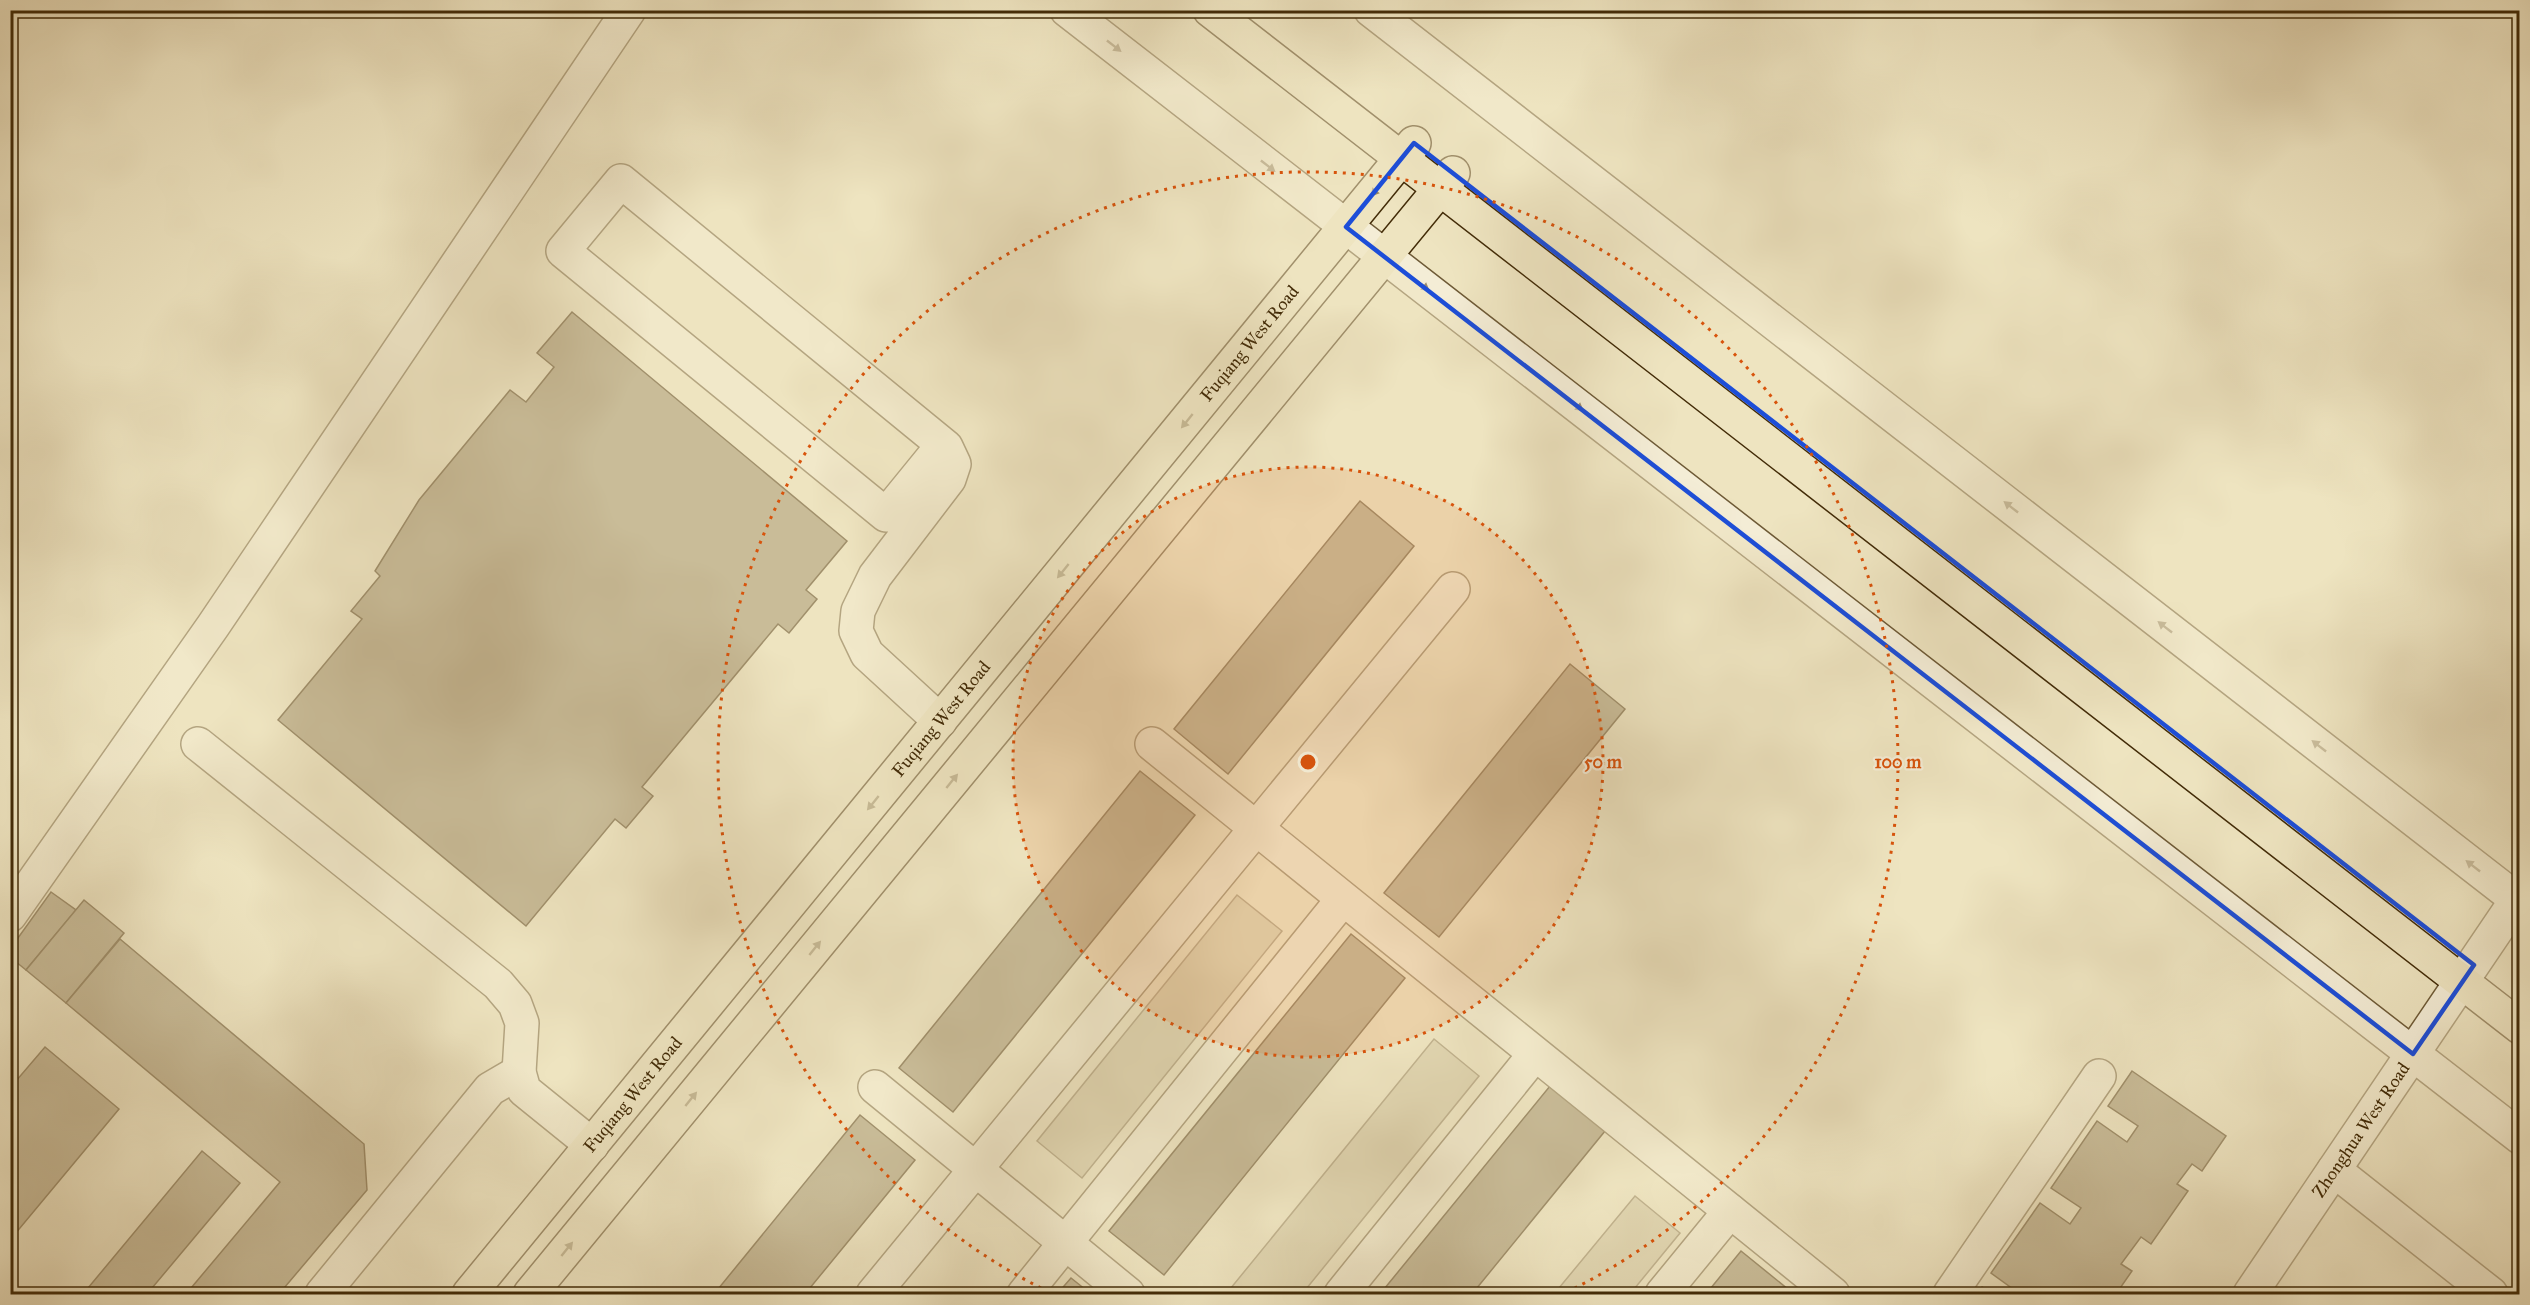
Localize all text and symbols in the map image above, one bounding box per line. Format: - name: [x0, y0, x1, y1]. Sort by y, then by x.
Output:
- one-way arrow: [1106, 40, 1121, 52]
- one-way arrow: [1260, 159, 1275, 171]
- one-way arrow: [1371, 181, 1384, 197]
- one-way arrow: [1414, 279, 1429, 291]
- street label: Fuqiang West Road: [1195, 281, 1304, 406]
- one-way arrow: [1567, 399, 1583, 411]
- one-way arrow: [1181, 413, 1194, 428]
- one-way arrow: [2003, 501, 2019, 514]
- one-way arrow: [1057, 563, 1070, 578]
- one-way arrow: [2157, 620, 2173, 633]
- street label: Fuqiang West Road: [887, 657, 995, 781]
- one-way arrow: [2312, 741, 2327, 753]
- text: 50 m: [1584, 751, 1623, 773]
- text: 100 m: [1875, 751, 1922, 773]
- centre of rings: [1298, 752, 1318, 772]
- one-way arrow: [945, 774, 958, 789]
- one-way arrow: [866, 795, 879, 811]
- one-way arrow: [2466, 860, 2481, 872]
- one-way arrow: [808, 941, 821, 956]
- street label: Fuqiang West Road: [579, 1032, 687, 1157]
- street label: Zhonghua West Road: [2307, 1058, 2415, 1202]
- one-way arrow: [684, 1092, 697, 1107]
- one-way arrow: [560, 1242, 573, 1257]

